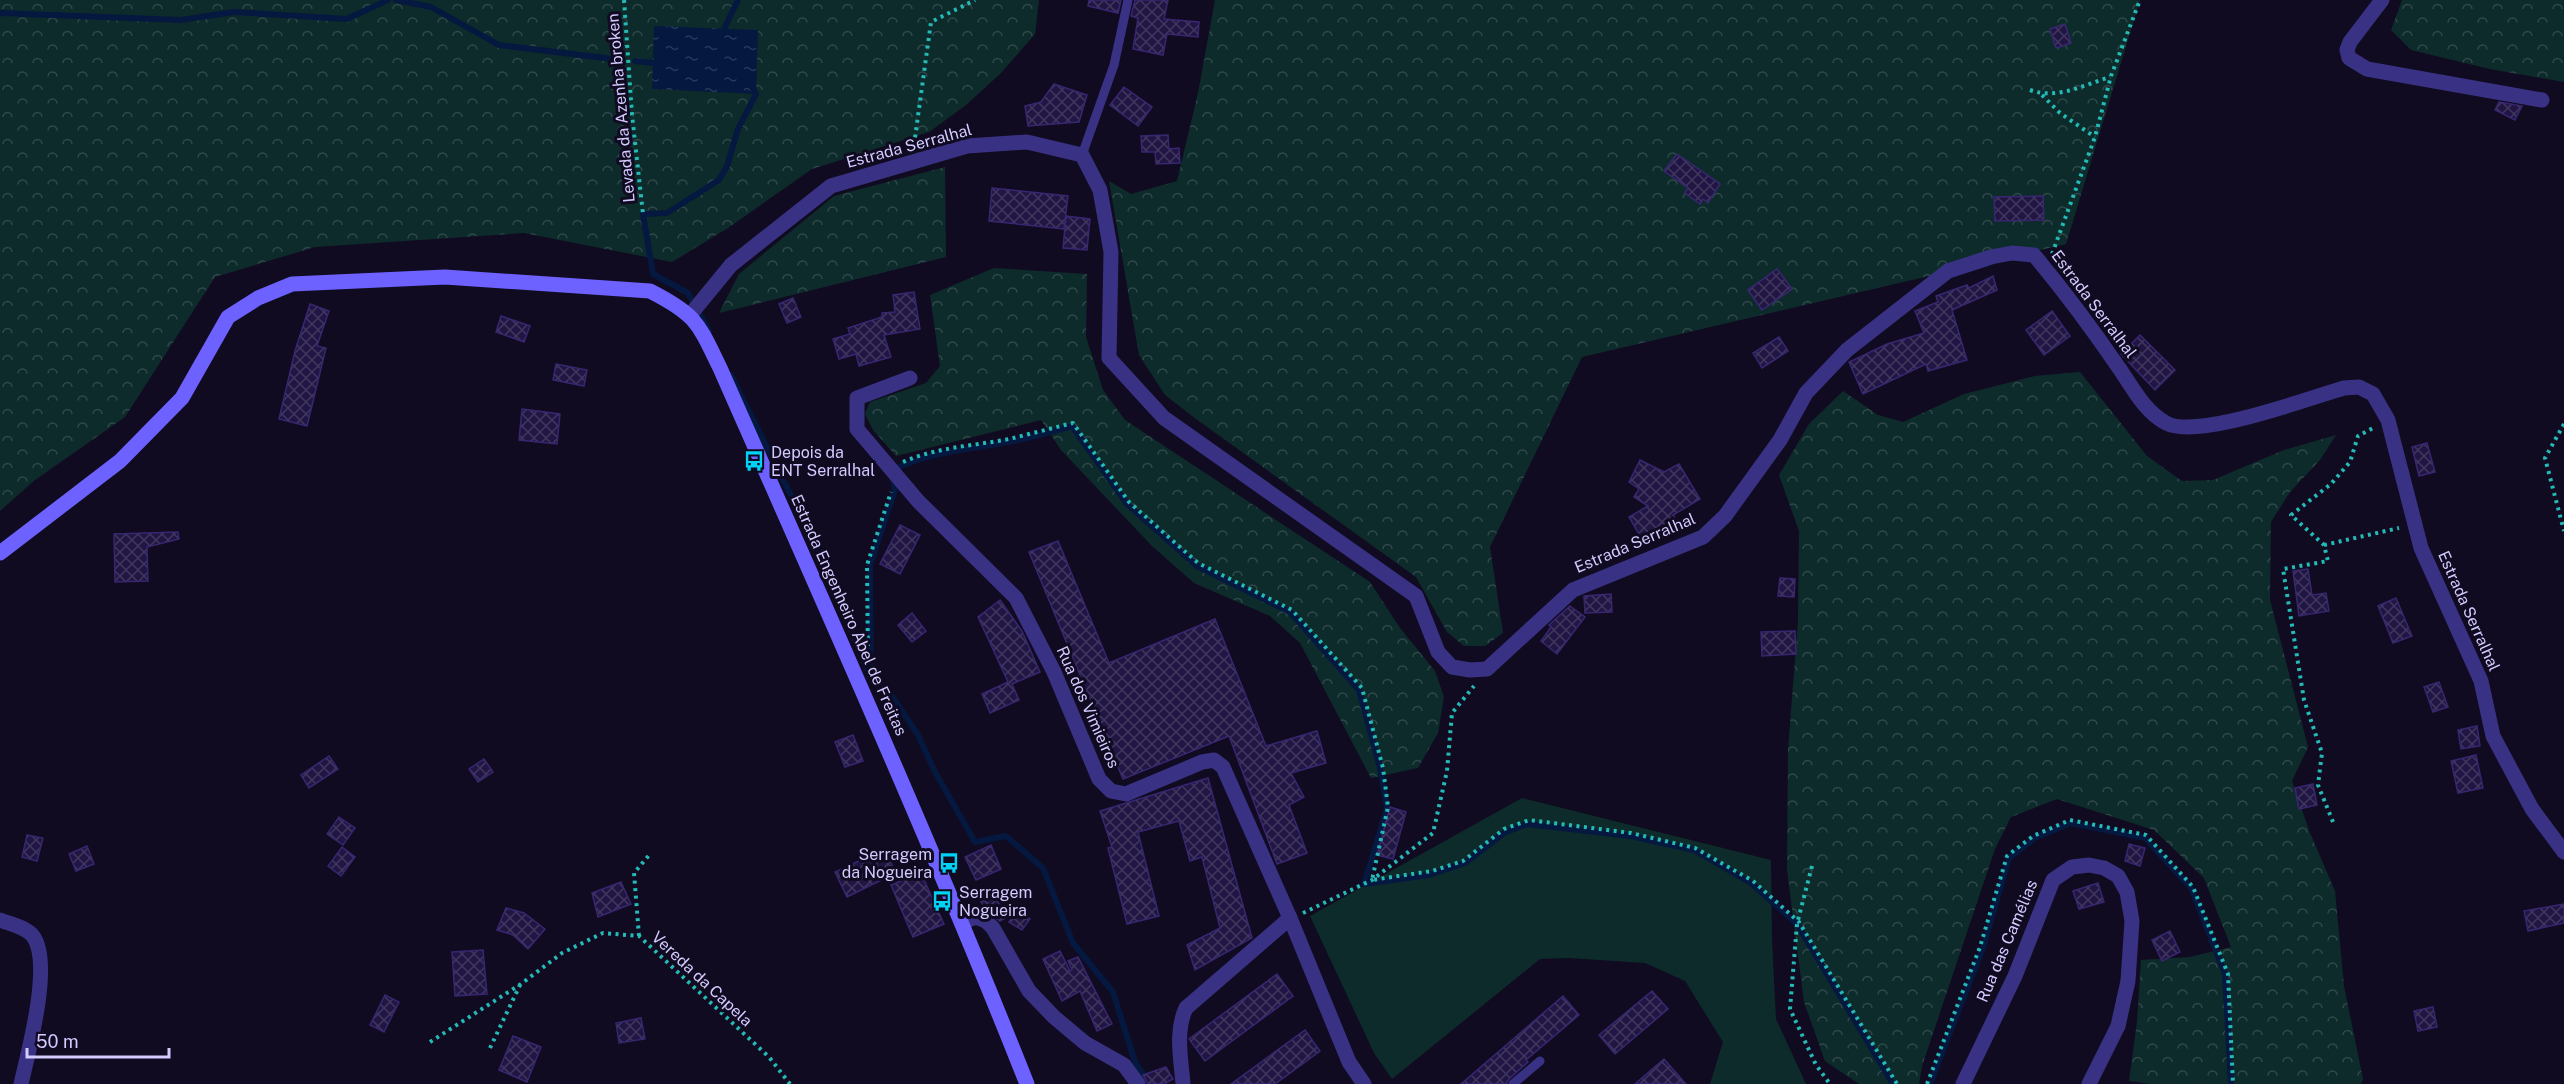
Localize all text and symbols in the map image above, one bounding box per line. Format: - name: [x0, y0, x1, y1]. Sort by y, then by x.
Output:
- street label: Levada da Azenha broken: [603, 13, 639, 203]
- street label: Estrada Serralhal: [844, 120, 974, 172]
- street label: Estrada Serralhal: [2047, 247, 2141, 362]
- place label: Depois da ENT Serralhal: [771, 443, 875, 480]
- bus stop icon: Depois da ENT Serralhal: [742, 449, 766, 473]
- street label: Estrada Engenheiro Abel de Freitas: [787, 492, 911, 738]
- street label: Estrada Serralhal: [1572, 509, 1698, 577]
- street label: Estrada Serralhal: [2434, 548, 2504, 674]
- street label: Rua dos Vimieiros: [1053, 643, 1123, 771]
- place label: Serragem da Nogueira: [842, 845, 932, 882]
- bus stop icon: Serragem da Nogueira: [937, 851, 961, 875]
- street label: Rua das Camélias: [1973, 877, 2041, 1005]
- place label: Serragem Nogueira: [959, 883, 1032, 920]
- bus stop icon: Serragem Nogueira: [930, 889, 954, 913]
- street label: Vereda da Capela: [648, 928, 756, 1030]
- scale bar: [27, 1021, 170, 1059]
- text: 50 m: [36, 1031, 79, 1052]

